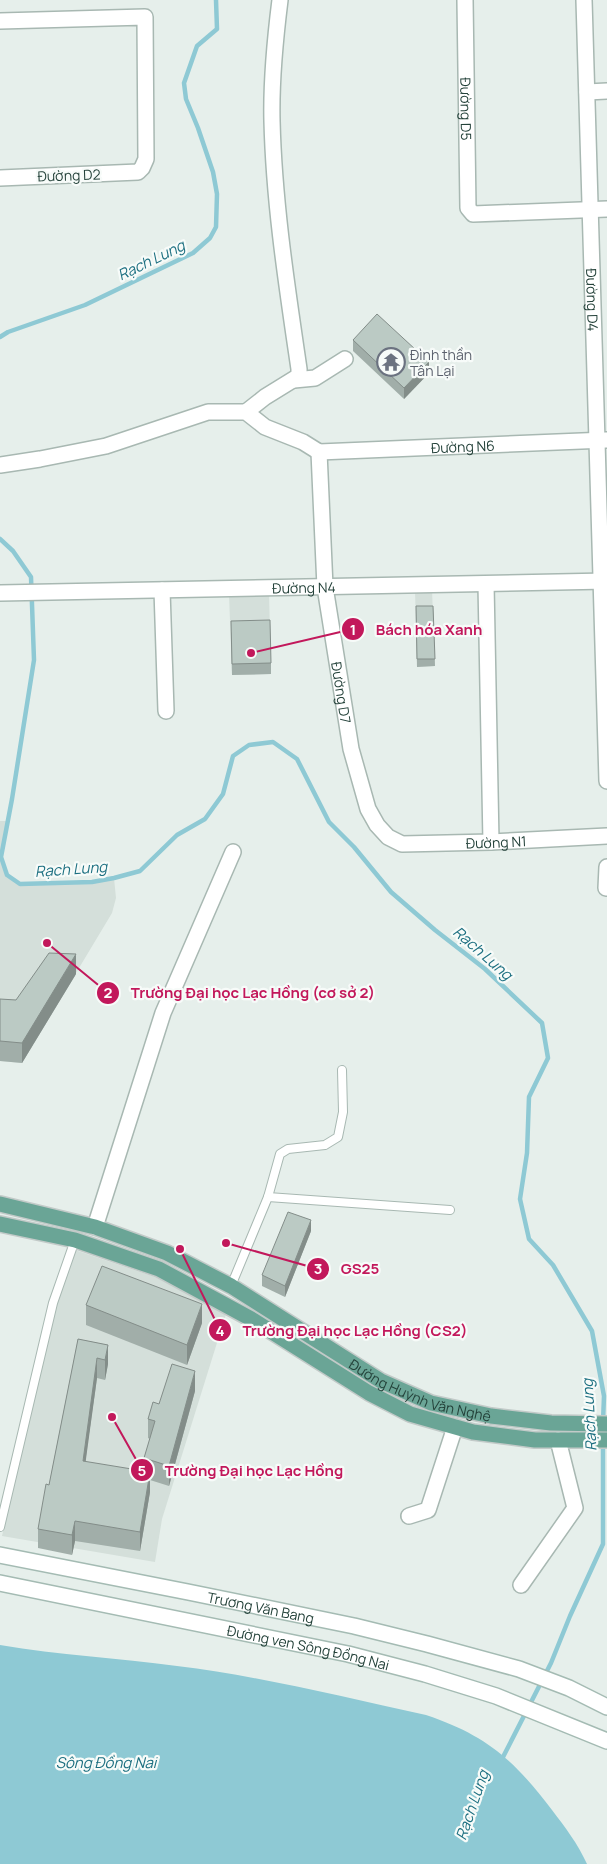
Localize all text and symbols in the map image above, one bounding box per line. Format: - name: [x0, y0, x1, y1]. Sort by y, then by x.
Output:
- street label: Đường D5: [457, 77, 477, 141]
- street label: Đường D2: [37, 164, 101, 186]
- water label: Rạch Lung: [114, 234, 189, 285]
- street label: Đường D4: [582, 268, 603, 332]
- place label: Đình thần Tân Lại: [410, 345, 472, 380]
- temple icon: Đình thần Tân Lại: [376, 347, 406, 377]
- street label: Đường N6: [431, 435, 495, 457]
- street label: Đường N4: [272, 577, 336, 597]
- callout: Bách hóa Xanh: [341, 614, 492, 644]
- text: 1: [350, 619, 356, 640]
- text: Bách hóa Xanh: [376, 619, 482, 640]
- street label: Đường D7: [328, 660, 356, 725]
- street label: Đường N1: [466, 831, 527, 852]
- water label: Rạch Lung: [34, 856, 109, 882]
- water label: Rạch Lung: [449, 921, 518, 985]
- callout: Trường Đại học Lạc Hồng (cơ sở 2): [96, 978, 385, 1008]
- text: 2: [104, 982, 113, 1003]
- text: Trường Đại học Lạc Hồng (cơ sở 2): [131, 982, 375, 1003]
- callout: GS25: [305, 1254, 389, 1284]
- text: 3: [314, 1258, 322, 1279]
- text: GS25: [341, 1258, 379, 1279]
- callout: Trường Đại học Lạc Hồng (CS2): [208, 1315, 478, 1345]
- text: 4: [215, 1320, 225, 1341]
- text: Trường Đại học Lạc Hồng (CS2): [242, 1320, 468, 1341]
- street label: Đường Huỳnh Văn Nghệ: [346, 1354, 493, 1425]
- water label: Rạch Lung: [577, 1377, 601, 1452]
- callout: Trường Đại học Lạc Hồng: [130, 1455, 353, 1485]
- text: 5: [138, 1460, 147, 1481]
- text: Trường Đại học Lạc Hồng: [165, 1460, 343, 1481]
- street label: Trương Văn Bang: [206, 1587, 316, 1627]
- street label: Đường ven Sông Đồng Nai: [226, 1620, 392, 1674]
- water label: Sông Đồng Nai: [56, 1752, 159, 1773]
- water label: Rạch Lung: [450, 1766, 494, 1843]

